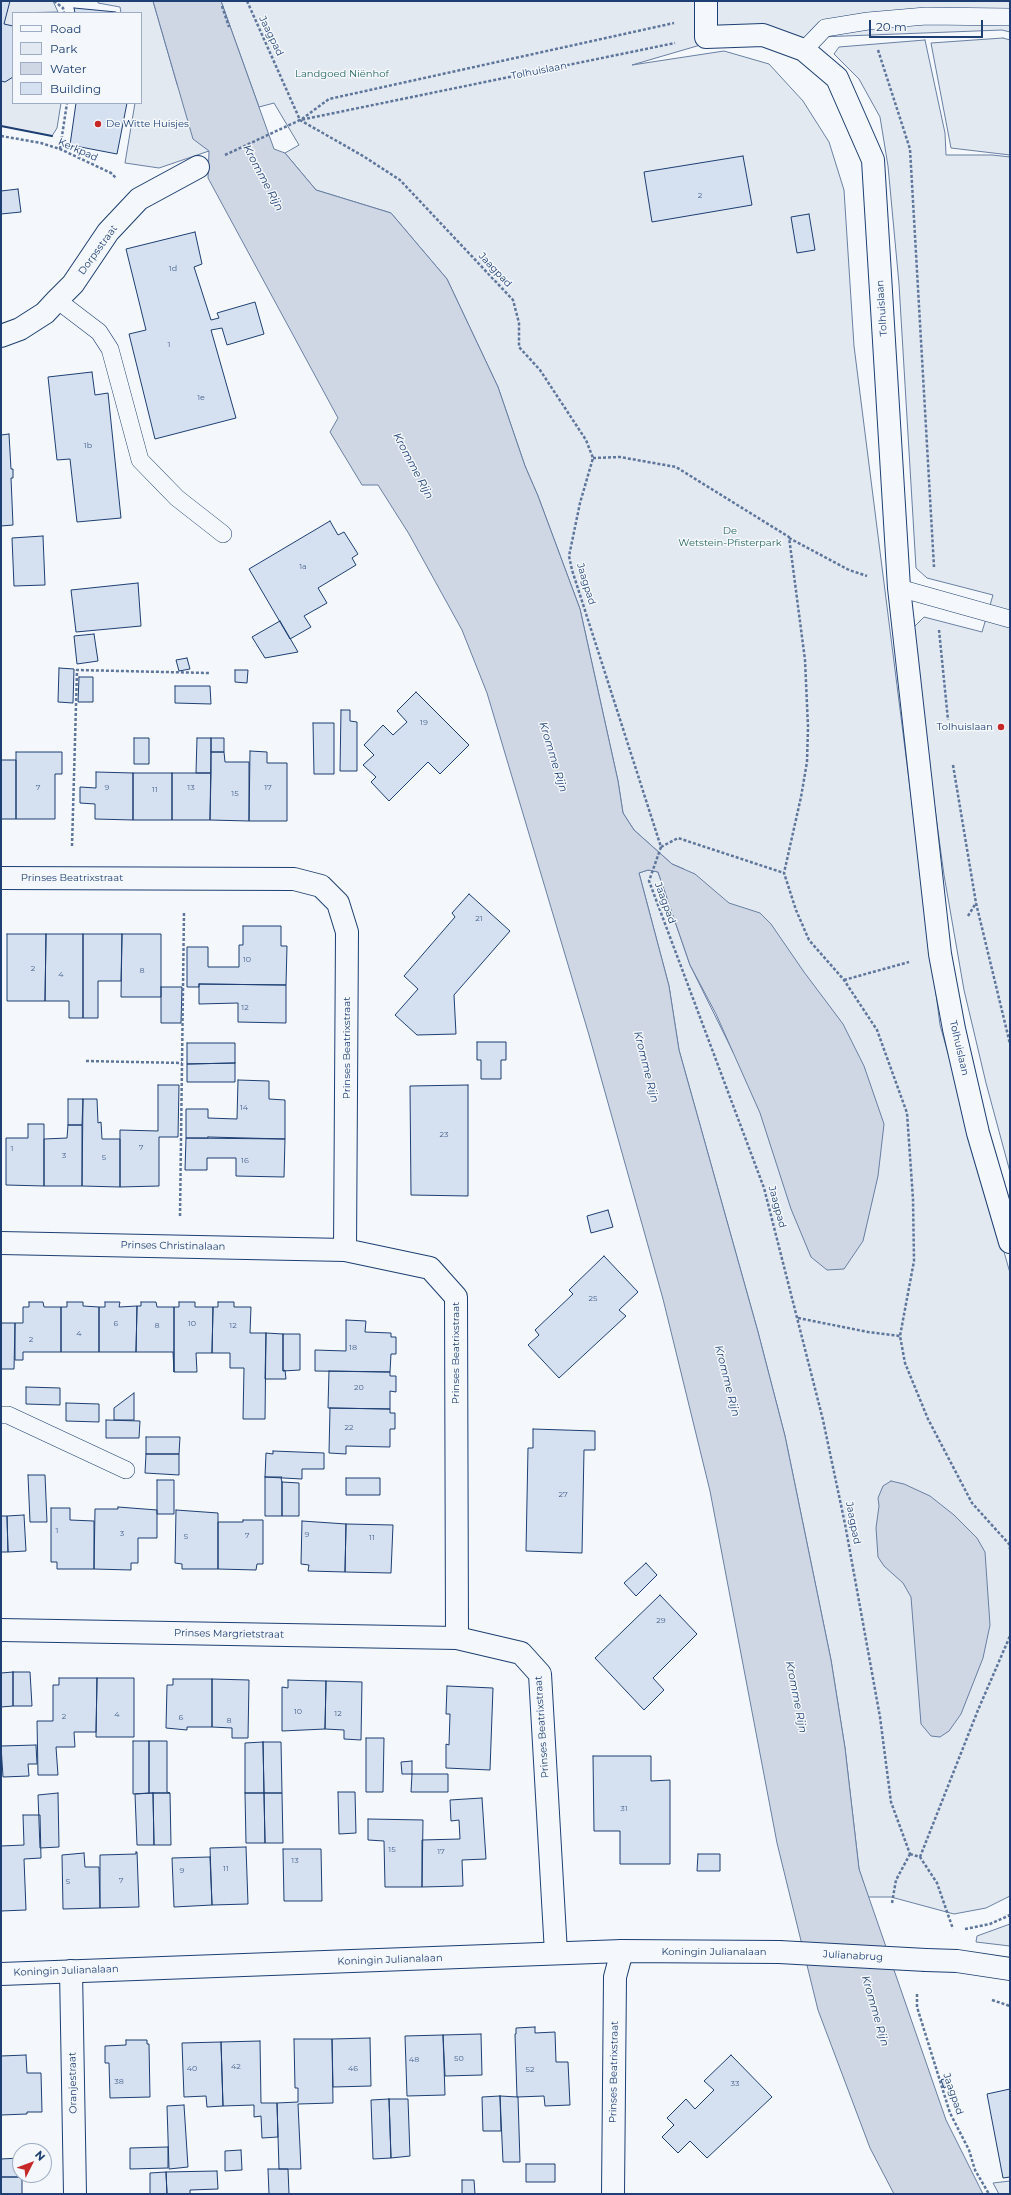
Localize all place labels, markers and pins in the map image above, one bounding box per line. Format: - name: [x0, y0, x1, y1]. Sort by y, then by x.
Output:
- place label: De Witte Huisjes: [106, 118, 189, 130]
- marker: De Witte Huisjes: [93, 119, 103, 129]
- place label: Tolhuislaan: [937, 721, 993, 733]
- marker: Tolhuislaan: [996, 722, 1006, 732]

